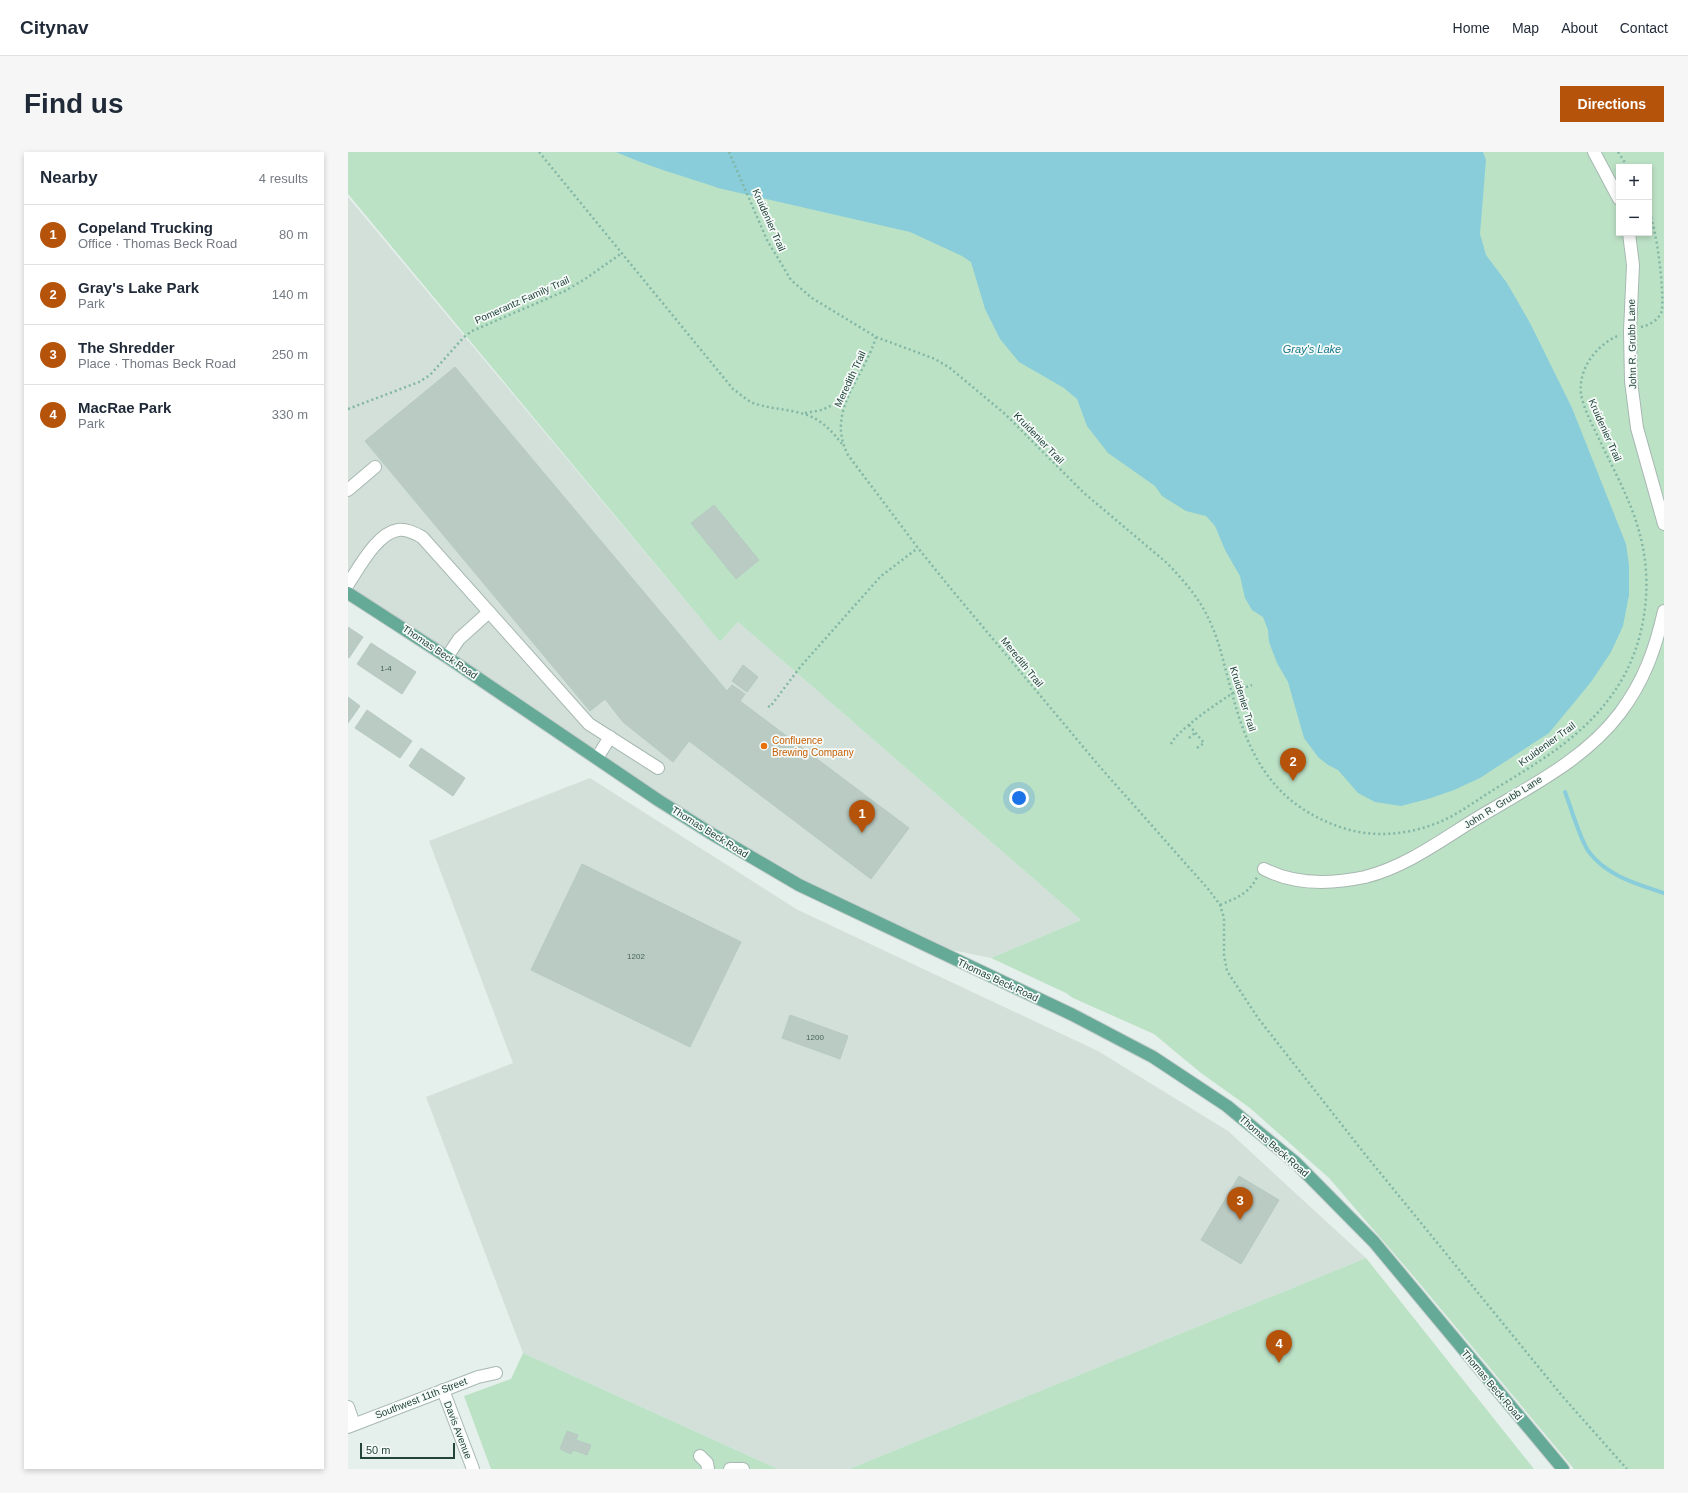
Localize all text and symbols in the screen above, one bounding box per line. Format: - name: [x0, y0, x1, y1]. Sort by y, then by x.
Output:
- text: Citynav: [20, 17, 89, 38]
- text: Home: [1453, 20, 1490, 36]
- text: Map: [1512, 20, 1539, 36]
- text: About: [1561, 20, 1598, 36]
- text: Contact: [1620, 20, 1668, 36]
- button: Directions: [1560, 86, 1664, 122]
- text: Find us: [24, 88, 124, 119]
- map controls: [1616, 164, 1652, 236]
- button: +: [1616, 164, 1652, 200]
- text: Nearby: [40, 168, 98, 187]
- text: 4 results: [259, 171, 308, 186]
- street label: Kruidenier Trail: [750, 187, 788, 253]
- button: −: [1616, 200, 1652, 236]
- text: Copeland Trucking: [78, 219, 213, 236]
- text: 1: [49, 227, 57, 242]
- text: 80 m: [279, 227, 308, 242]
- text: Office · Thomas Beck Road: [78, 236, 237, 251]
- street label: Pomerantz Family Trail: [473, 274, 571, 326]
- text: Gray's Lake Park: [78, 279, 199, 296]
- text: 2: [49, 287, 57, 302]
- text: 140 m: [272, 287, 308, 302]
- text: Park: [78, 296, 105, 311]
- street label: John R. Grubb Lane: [1626, 298, 1638, 389]
- text: The Shredder: [78, 339, 175, 356]
- water label: Gray's Lake: [1283, 343, 1341, 355]
- text: 3: [49, 347, 57, 362]
- text: 250 m: [272, 347, 308, 362]
- street label: Meredith Trail: [832, 349, 868, 409]
- text: Place · Thomas Beck Road: [78, 356, 236, 371]
- street label: Kruidenier Trail: [1586, 397, 1624, 463]
- text: MacRae Park: [78, 399, 171, 416]
- text: 4: [49, 407, 57, 422]
- text: 330 m: [272, 407, 308, 422]
- street label: Kruidenier Trail: [1012, 410, 1066, 466]
- text: Park: [78, 416, 105, 431]
- street label: Thomas Beck Road: [401, 623, 479, 681]
- street label: Meredith Trail: [999, 635, 1045, 689]
- house number: 1-4: [380, 664, 392, 673]
- street label: Kruidenier Trail: [1228, 665, 1258, 733]
- street label: Kruidenier Trail: [1517, 720, 1577, 768]
- place label: Confluence Brewing Company: [772, 735, 854, 758]
- marker: Confluence Brewing Company: [759, 741, 769, 751]
- pin: 2: [1280, 748, 1306, 781]
- street label: John R. Grubb Lane: [1462, 773, 1544, 831]
- your location: [1009, 788, 1029, 808]
- pin: 1: [849, 800, 875, 833]
- street label: Thomas Beck Road: [670, 804, 750, 860]
- house number: 1202: [627, 952, 645, 961]
- street label: Thomas Beck Road: [956, 956, 1040, 1004]
- house number: 1200: [806, 1033, 824, 1042]
- street label: Thomas Beck Road: [1237, 1113, 1311, 1179]
- pin: 3: [1227, 1187, 1253, 1220]
- pin: 4: [1266, 1330, 1292, 1363]
- street label: Thomas Beck Road: [1460, 1348, 1524, 1422]
- street label: Southwest 11th Street: [373, 1375, 469, 1421]
- street label: Davis Avenue: [442, 1400, 474, 1461]
- scale bar: [360, 1441, 455, 1460]
- text: 50 m: [366, 1444, 390, 1456]

